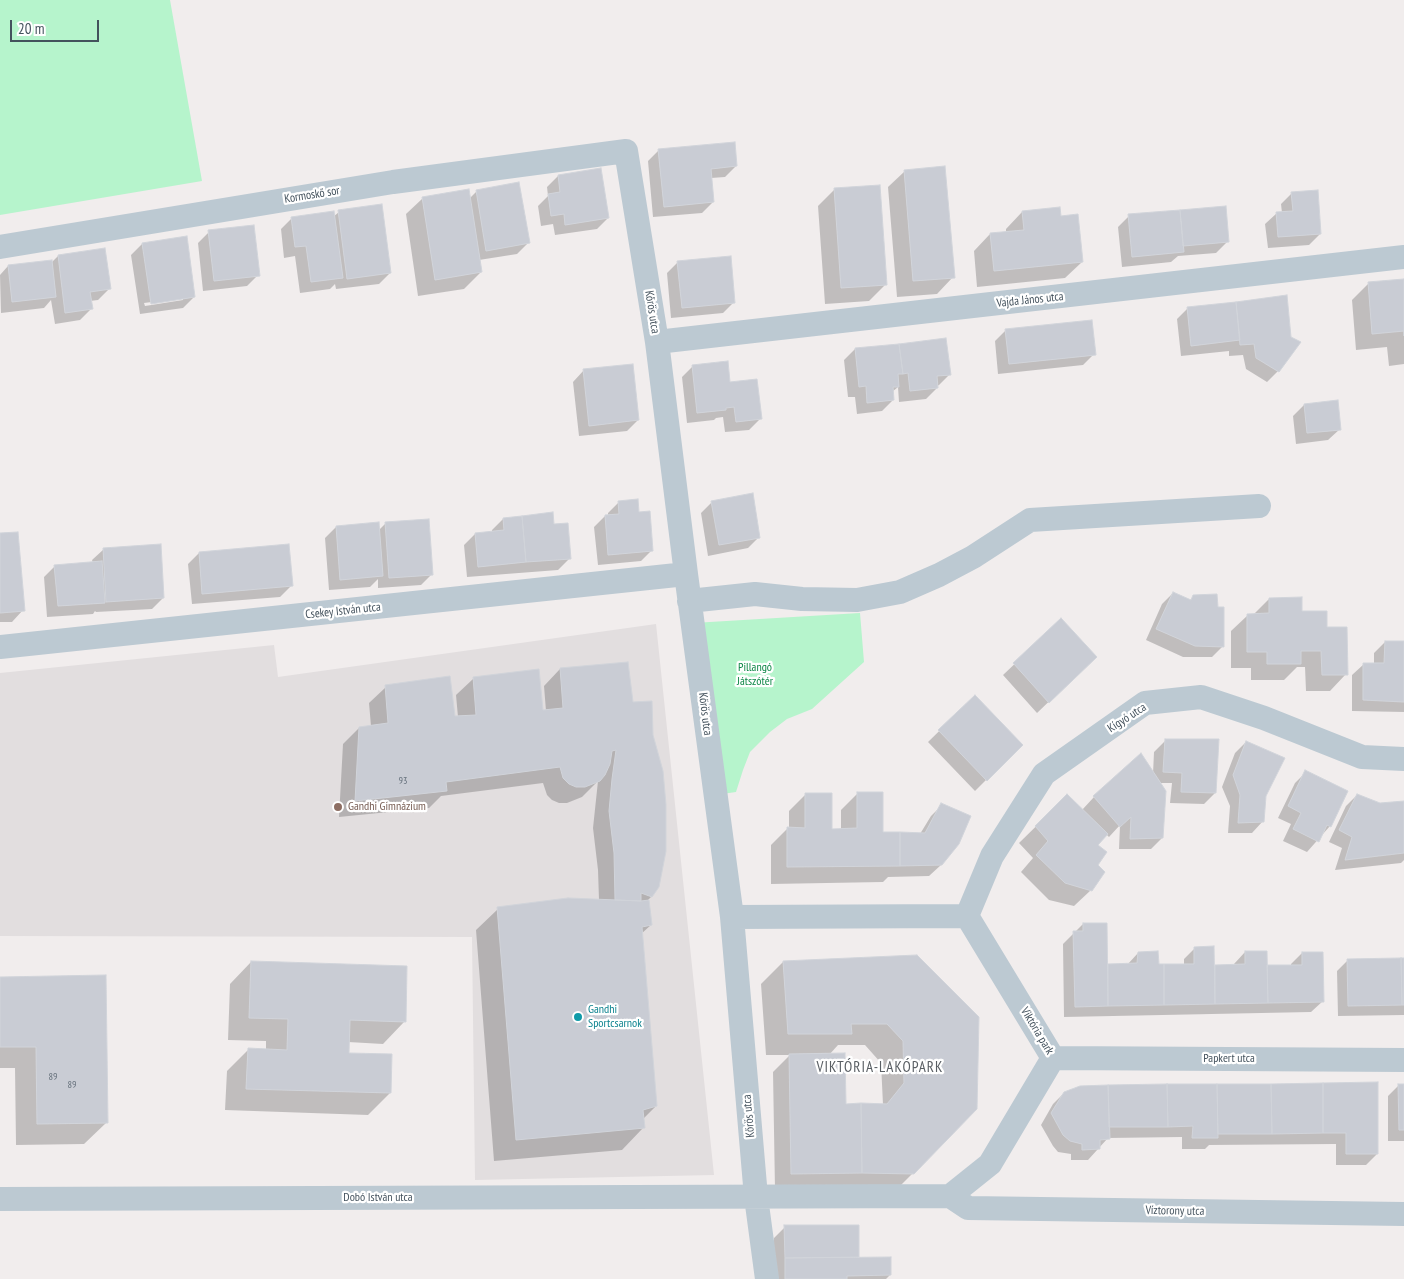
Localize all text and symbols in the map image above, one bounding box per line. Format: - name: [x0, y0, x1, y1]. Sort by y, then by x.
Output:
- scale bar: [12, 10, 101, 42]
- text: 20 m: [18, 19, 44, 38]
- street label: Kormoskő sor: [283, 184, 341, 206]
- street label: Vajda János utca: [996, 289, 1064, 311]
- street label: Kőrös utca: [642, 290, 662, 334]
- street label: Csekey István utca: [305, 600, 381, 622]
- park label: Pillangó Játszótér: [737, 661, 773, 689]
- street label: Kőrös utca: [695, 692, 715, 736]
- street label: Kígyó utca: [1105, 700, 1149, 736]
- house number: 93: [399, 775, 407, 787]
- place label: Gandhi Gimnázium: [348, 800, 426, 814]
- marker: Gandhi Gimnázium: [332, 801, 344, 813]
- place label: Gandhi Sportcsarnok: [588, 1003, 642, 1031]
- street label: Viktória park: [1017, 1005, 1057, 1057]
- marker: Gandhi Sportcsarnok: [572, 1011, 584, 1023]
- street label: Papkert utca: [1203, 1052, 1255, 1066]
- district label: VIKTÓRIA-LAKÓPARK: [814, 1059, 946, 1077]
- house number: 89: [49, 1071, 57, 1083]
- house number: 89: [68, 1079, 76, 1091]
- street label: Kőrös utca: [740, 1094, 758, 1138]
- street label: Dobó István utca: [343, 1191, 413, 1205]
- street label: Víztorony utca: [1146, 1203, 1204, 1219]

